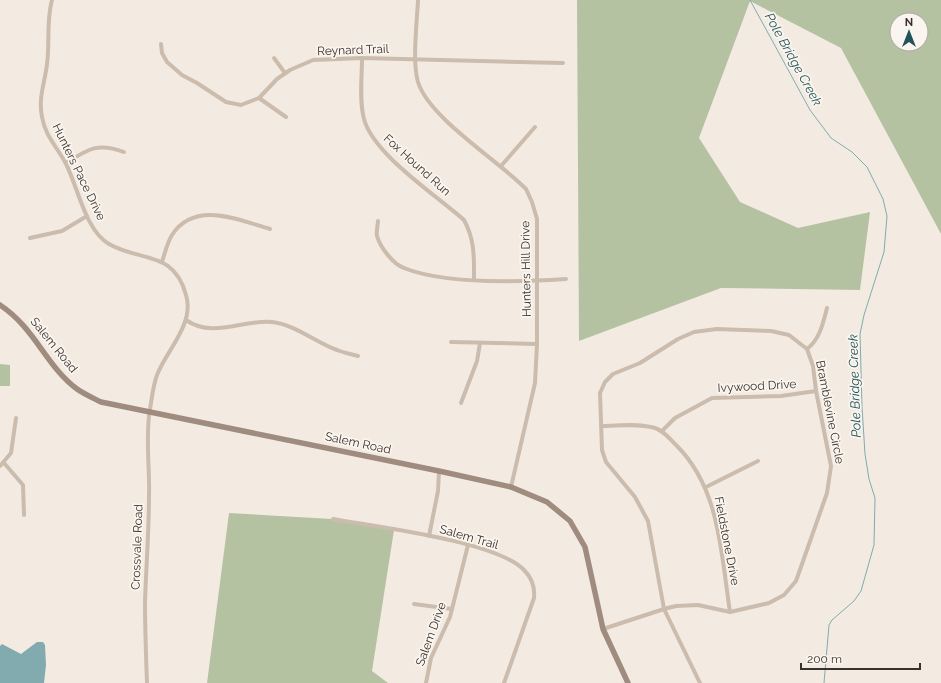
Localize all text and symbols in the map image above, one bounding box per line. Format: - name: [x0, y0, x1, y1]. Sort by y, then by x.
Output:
- water label: Pole Bridge Creek: [762, 10, 825, 108]
- north arrow: [889, 12, 929, 52]
- text: N: [905, 16, 913, 29]
- street label: Reynard Trail: [317, 42, 390, 58]
- street label: Hunters Pace Drive: [49, 121, 109, 223]
- street label: Fox Hound Run: [381, 131, 453, 199]
- street label: Hunters Hill Drive: [518, 221, 534, 317]
- street label: Salem Road: [27, 315, 81, 375]
- water label: Pole Bridge Creek: [845, 334, 864, 438]
- street label: Bramblevine Circle: [813, 359, 847, 465]
- street label: Ivywood Drive: [717, 377, 797, 395]
- street label: Salem Road: [324, 429, 392, 457]
- street label: Fieldstone Drive: [712, 495, 742, 587]
- street label: Crossvale Road: [129, 504, 145, 590]
- street label: Salem Trail: [438, 522, 501, 552]
- street label: Salem Drive: [413, 600, 449, 668]
- scale bar: [801, 645, 920, 671]
- text: 200 m: [807, 652, 842, 666]

